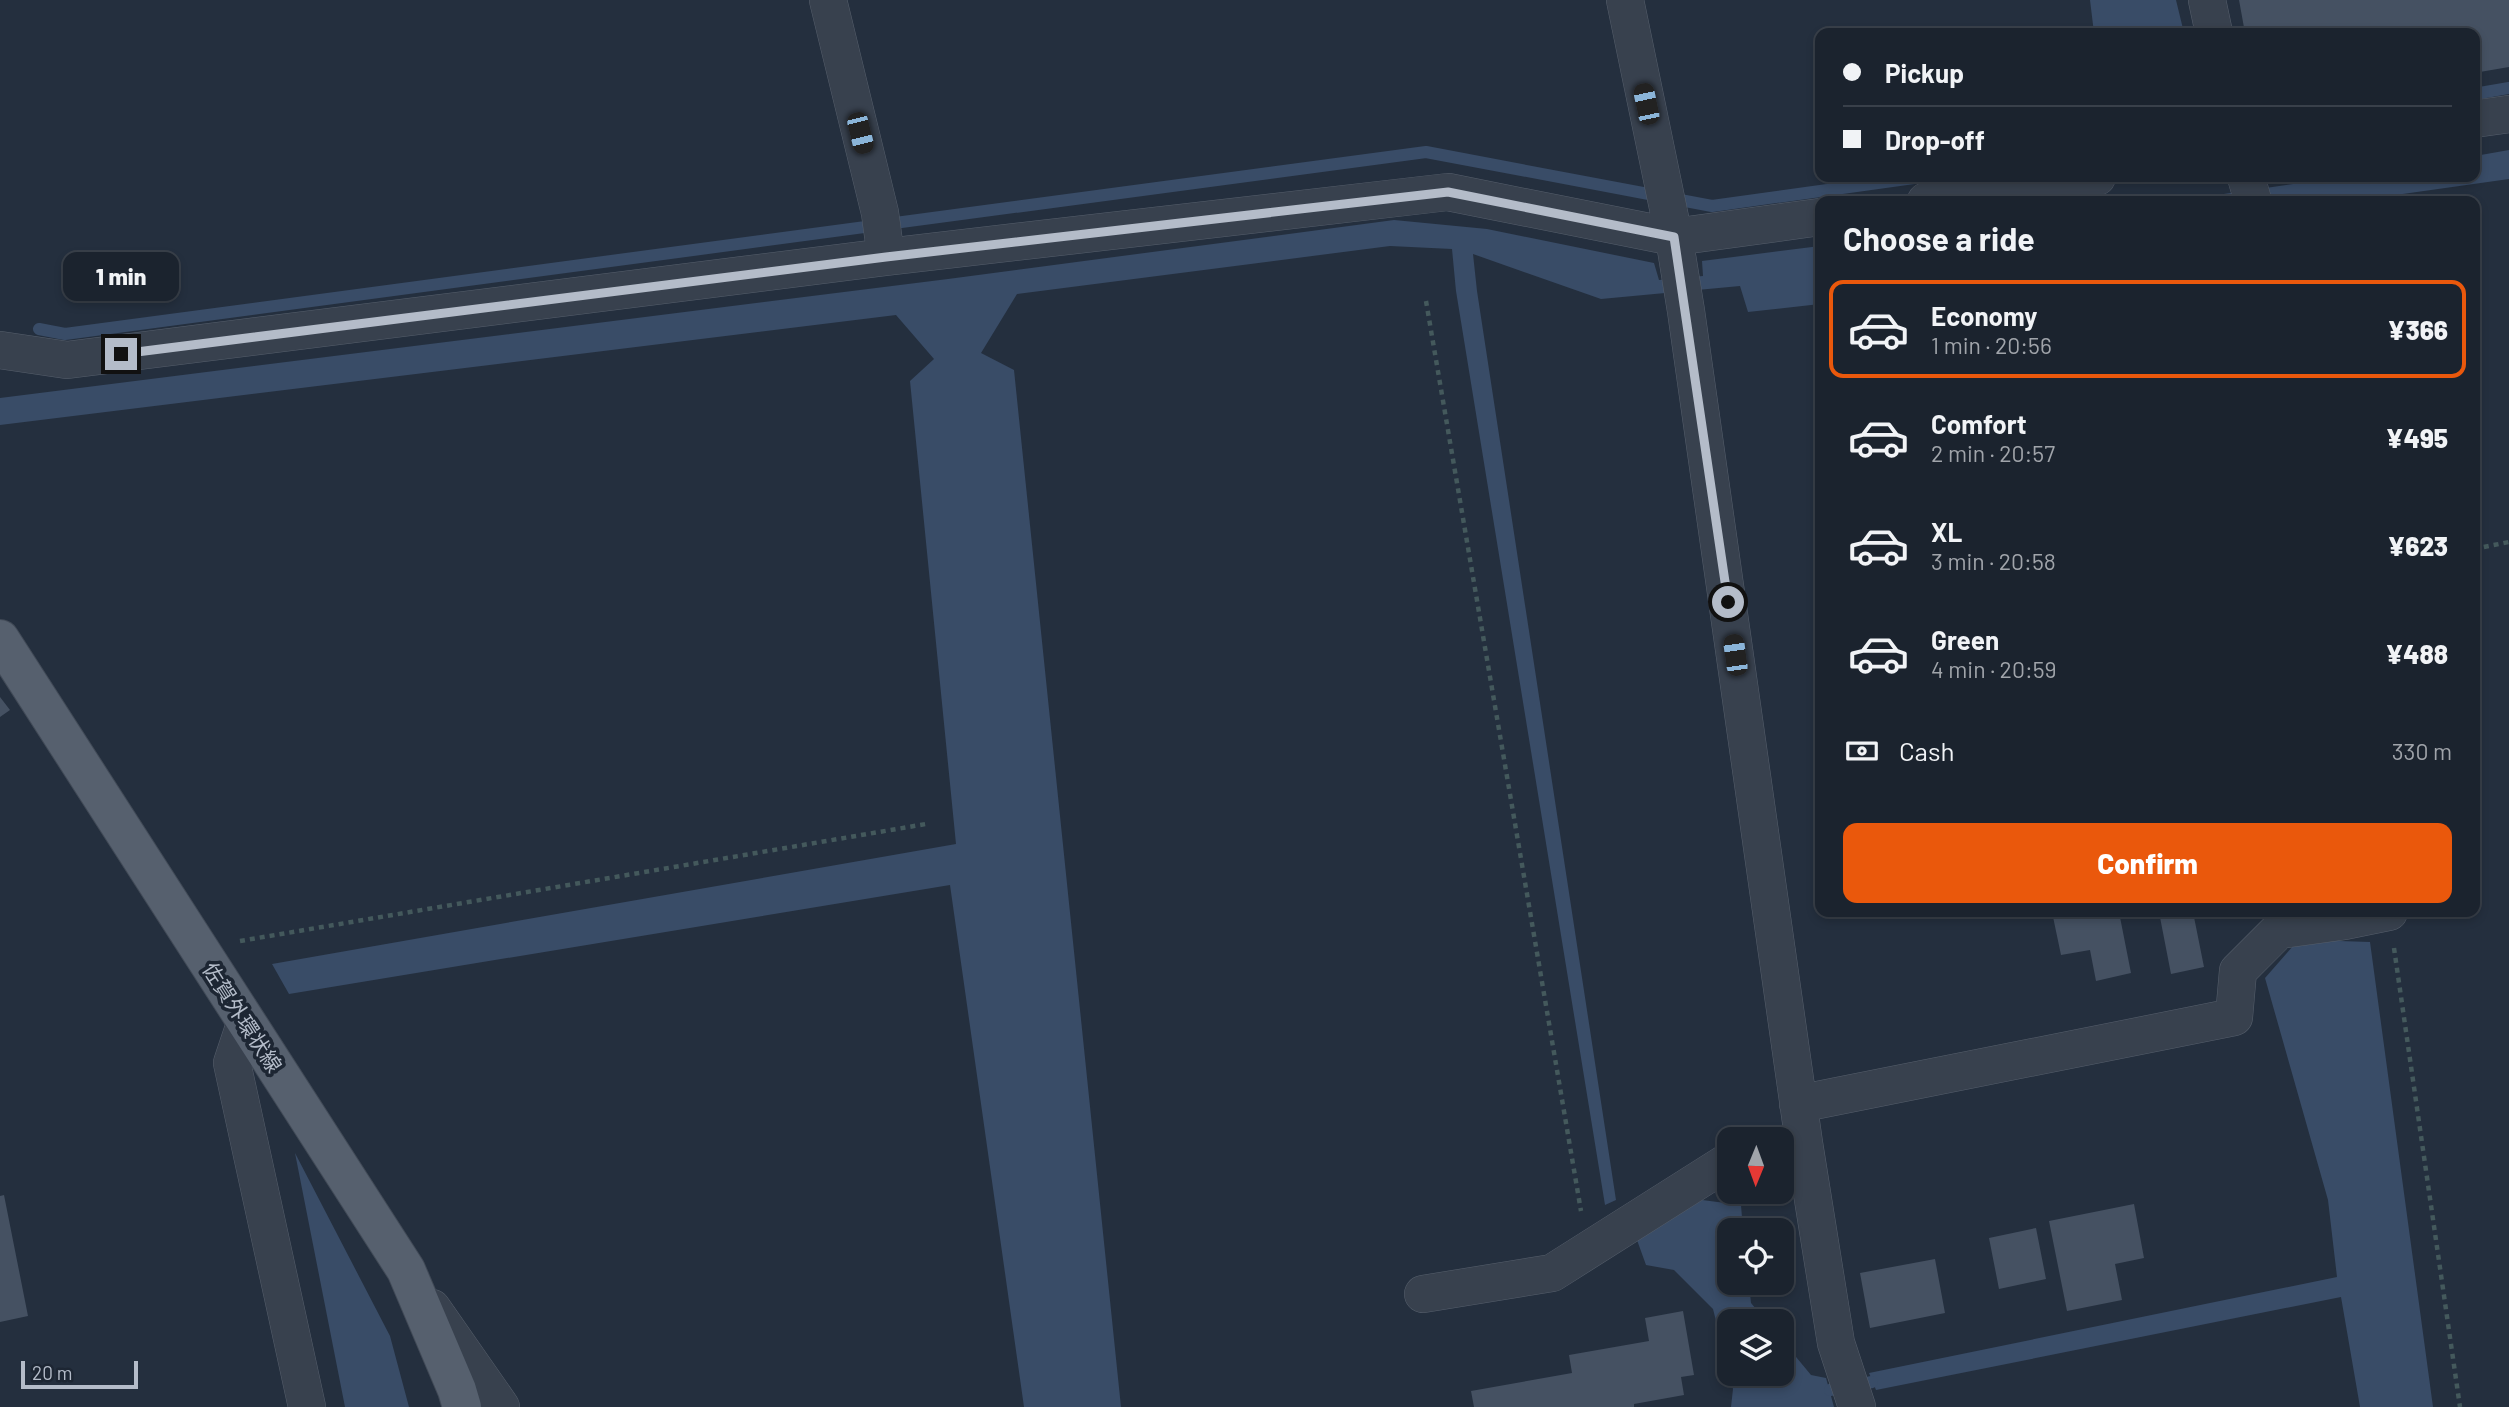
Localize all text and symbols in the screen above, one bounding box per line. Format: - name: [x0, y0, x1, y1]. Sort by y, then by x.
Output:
- text: Pickup: [1885, 57, 1964, 88]
- car: [1632, 81, 1661, 127]
- car: [845, 110, 876, 156]
- text: Drop-off: [1885, 124, 1985, 155]
- text: Choose a ride: [1843, 219, 2035, 257]
- callout: 1 min: [63, 252, 179, 302]
- text: 1 min: [96, 262, 146, 290]
- icon: car: [1847, 298, 1910, 361]
- text: Economy: [1931, 300, 2037, 331]
- text: ¥366: [2388, 314, 2448, 345]
- text: 1 min · 20:56: [1931, 331, 2052, 359]
- route end: [105, 338, 137, 370]
- icon: car: [1847, 406, 1910, 469]
- text: Comfort: [1931, 408, 2027, 439]
- text: ¥495: [2386, 422, 2448, 453]
- text: 2 min · 20:57: [1931, 439, 2055, 467]
- icon: car: [1847, 514, 1910, 577]
- text: XL: [1931, 516, 1962, 547]
- text: ¥623: [2387, 530, 2448, 561]
- text: 3 min · 20:58: [1931, 547, 2056, 575]
- route start: [1712, 586, 1744, 618]
- icon: car: [1847, 622, 1910, 685]
- text: Green: [1931, 624, 1999, 655]
- car: [1722, 633, 1749, 677]
- text: ¥488: [2385, 638, 2448, 669]
- text: 4 min · 20:59: [1931, 655, 2057, 683]
- icon: cash: [1843, 732, 1881, 770]
- text: Cash: [1899, 735, 1954, 766]
- text: 330 m: [2392, 737, 2452, 765]
- button: Confirm: [1843, 823, 2452, 903]
- street label: 佐賀外環状線: [198, 957, 288, 1077]
- north arrow: [1717, 1127, 1794, 1204]
- map controls: [1717, 1127, 1794, 1386]
- button: locate: [1717, 1218, 1794, 1295]
- button: layers: [1717, 1309, 1794, 1386]
- scale bar: [21, 1358, 138, 1390]
- text: 20 m: [32, 1361, 72, 1384]

